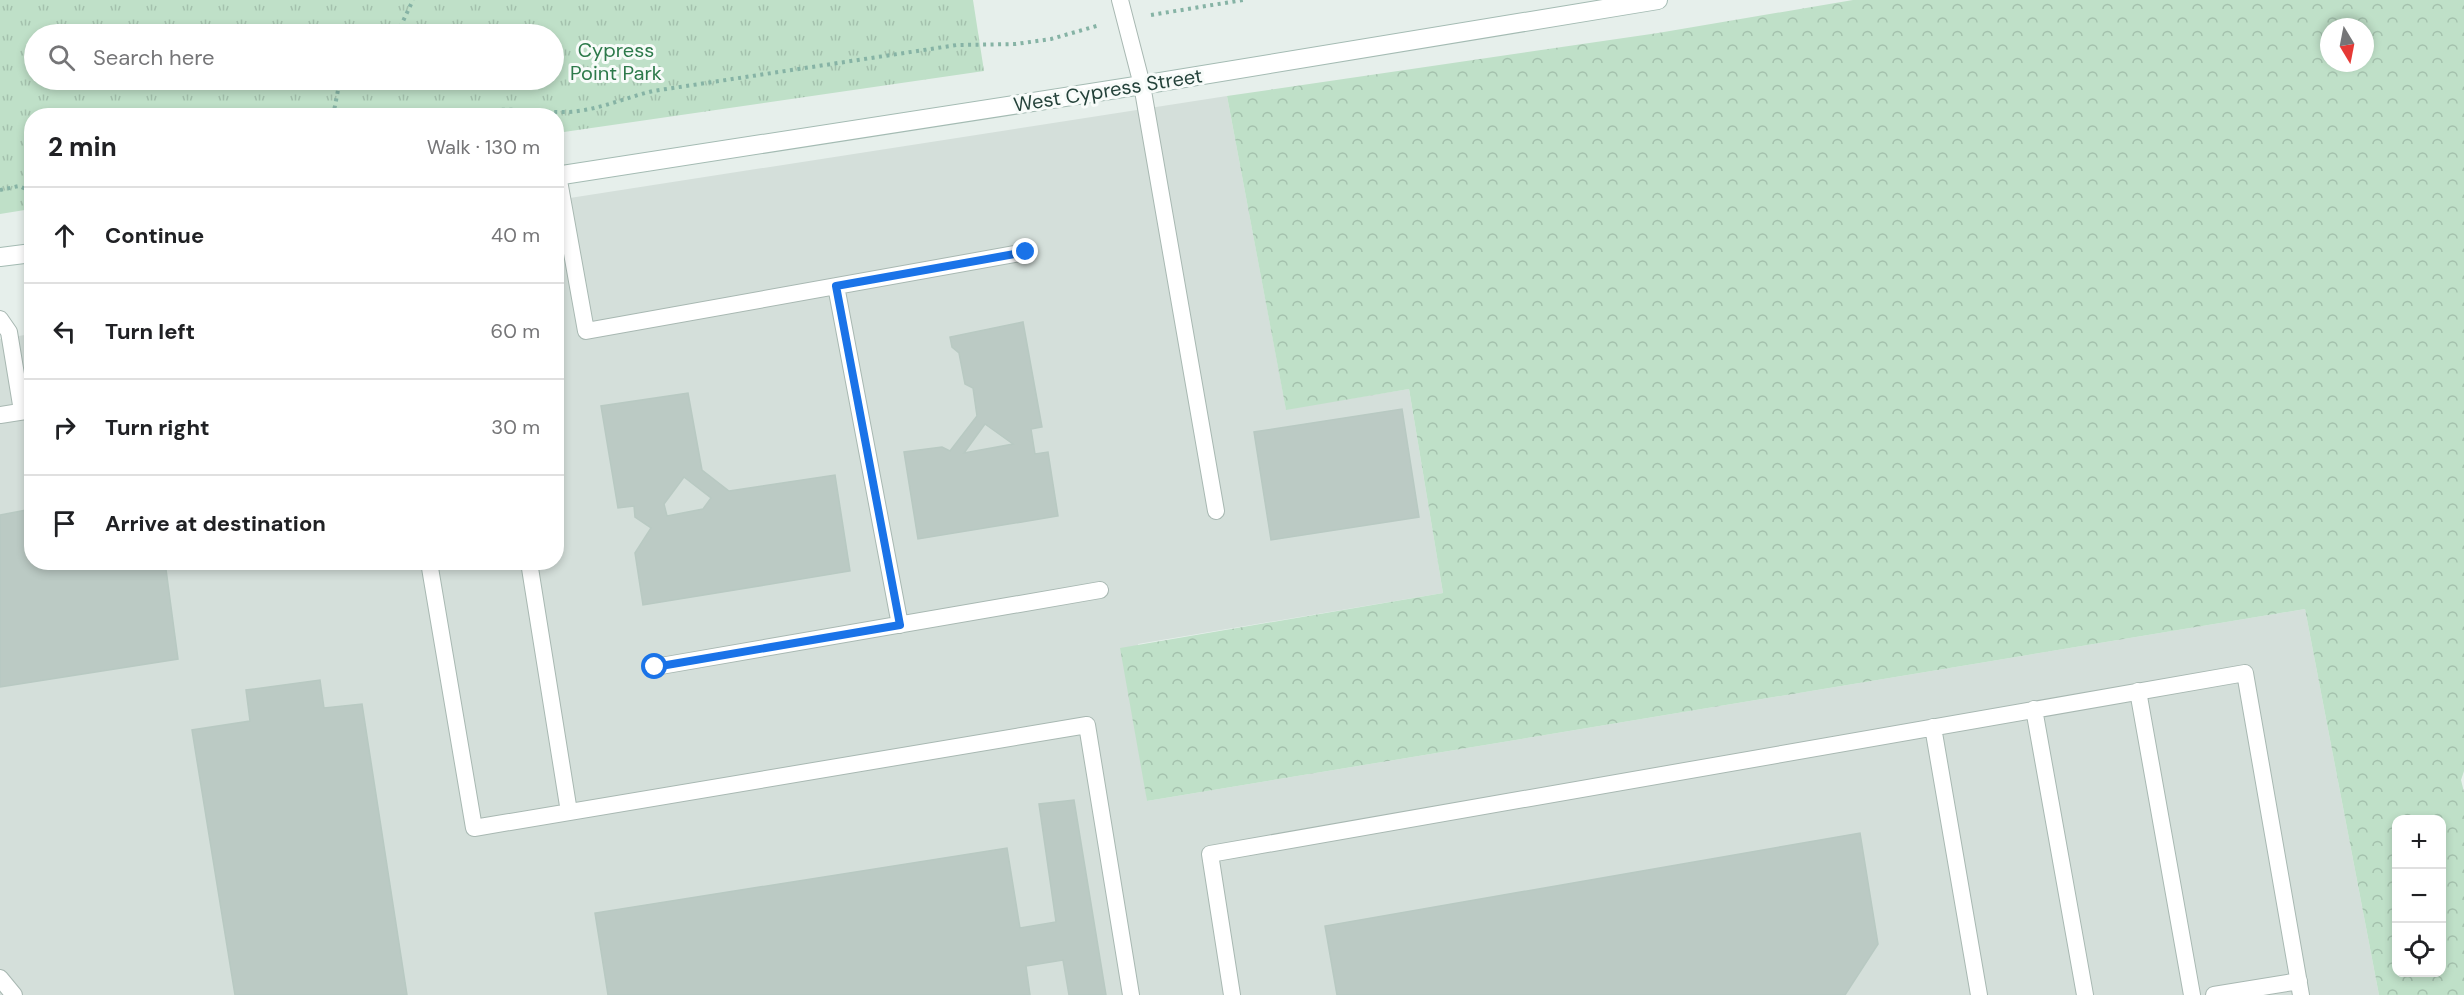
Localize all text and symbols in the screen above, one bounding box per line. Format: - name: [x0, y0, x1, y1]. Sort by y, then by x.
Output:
- north arrow: [2320, 18, 2374, 72]
- search box: [24, 24, 564, 90]
- park label: Cypress Point Park: [570, 37, 662, 86]
- icon: search: [45, 41, 78, 74]
- text: Search here: [93, 43, 214, 72]
- street label: West Cypress Street: [1012, 62, 1204, 118]
- text: 2 min: [48, 130, 117, 164]
- text: Walk · 130 m: [427, 134, 540, 160]
- icon: ahead: [48, 219, 81, 252]
- text: Continue: [105, 221, 204, 250]
- text: 40 m: [491, 222, 540, 248]
- route end: [1012, 238, 1038, 264]
- icon: left: [48, 315, 81, 348]
- text: Turn left: [105, 317, 195, 346]
- text: 60 m: [491, 318, 540, 344]
- icon: right: [48, 411, 81, 444]
- text: Turn right: [105, 413, 210, 442]
- text: 30 m: [491, 414, 540, 440]
- icon: arrive: [48, 507, 81, 540]
- text: Arrive at destination: [105, 509, 326, 538]
- route start: [641, 653, 667, 679]
- map controls: [2392, 815, 2446, 977]
- button: +: [2392, 815, 2446, 869]
- button: −: [2392, 869, 2446, 923]
- button: locate: [2392, 923, 2446, 977]

